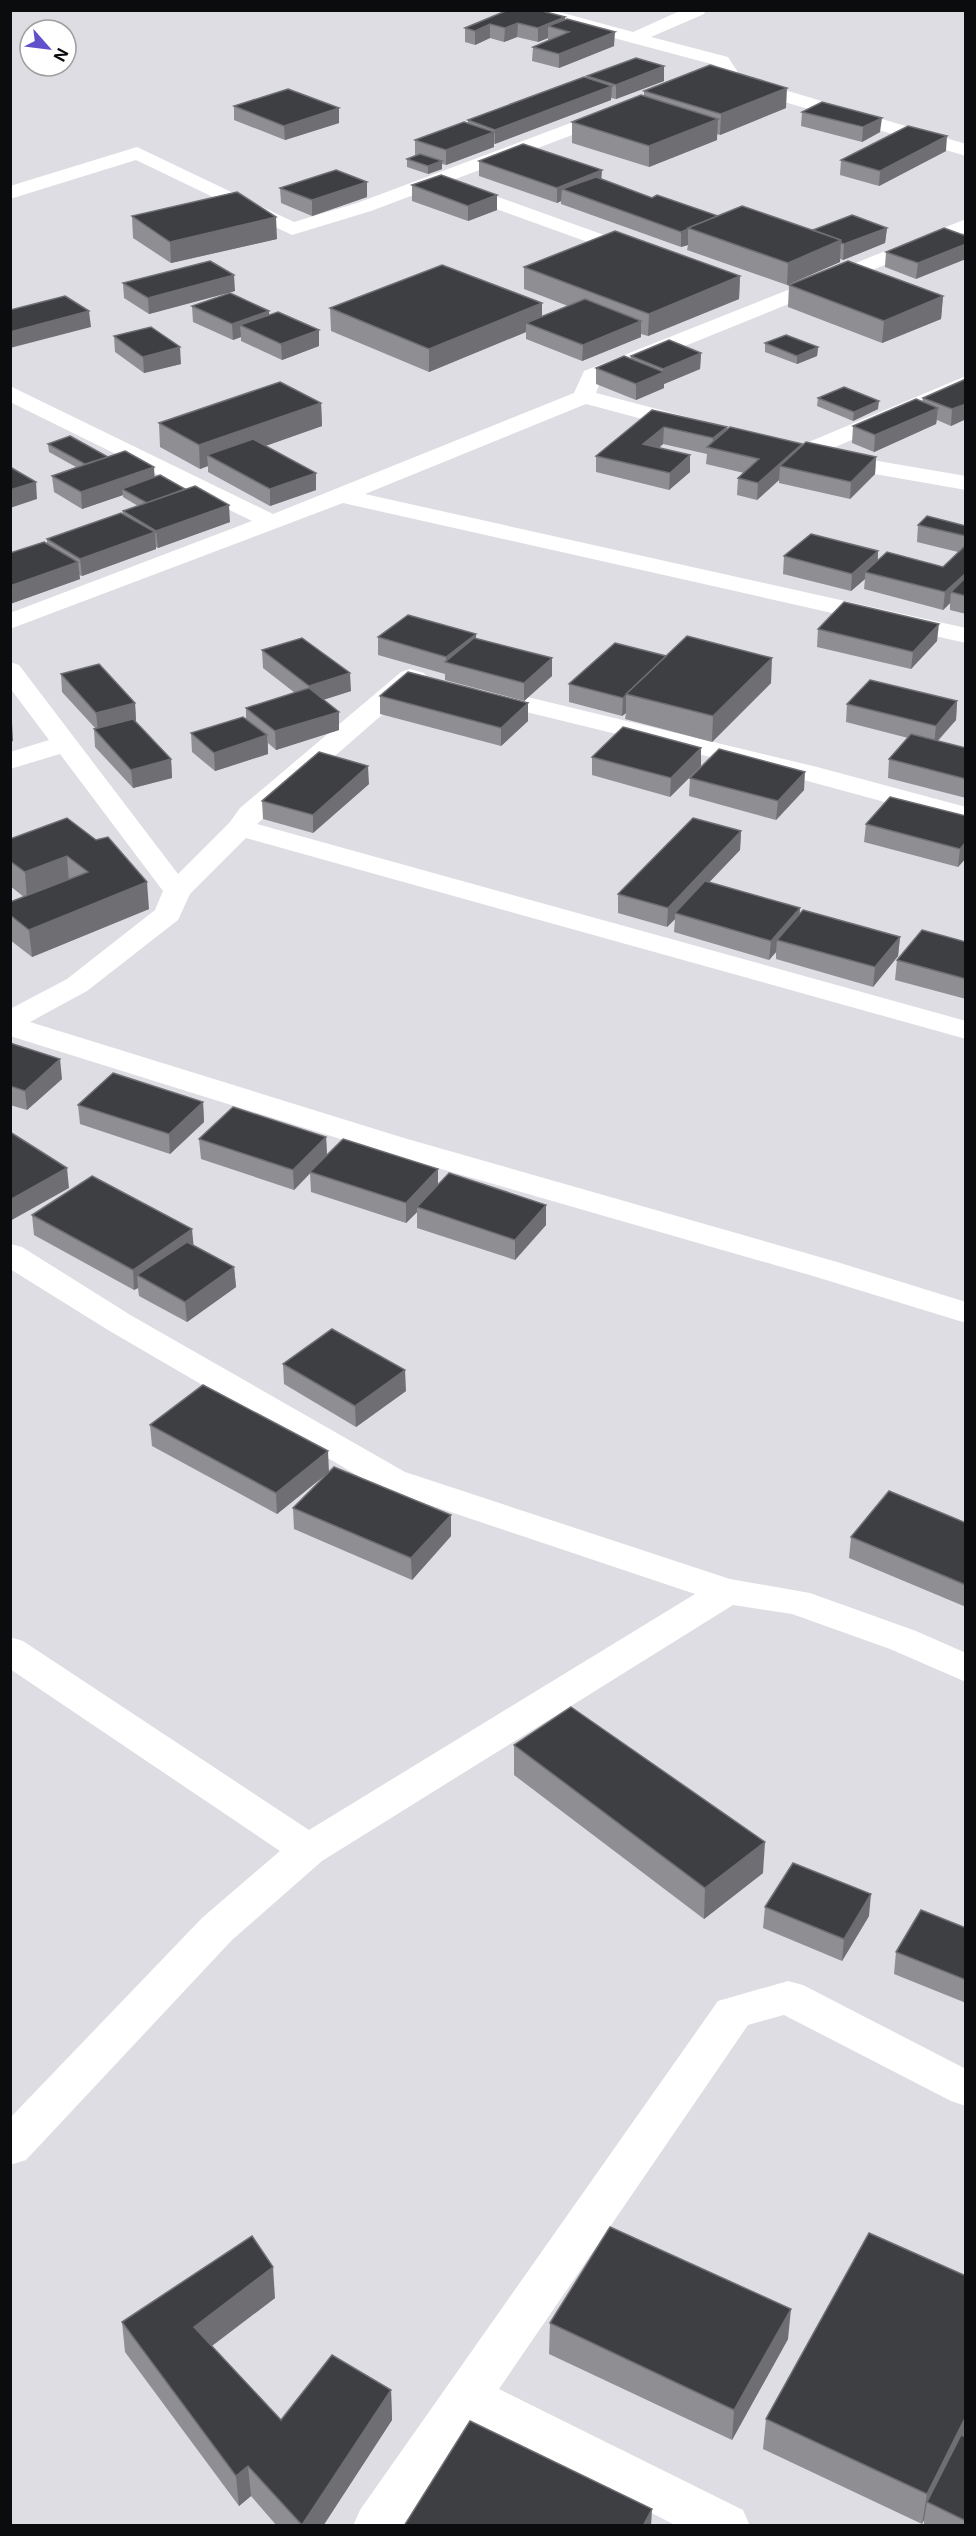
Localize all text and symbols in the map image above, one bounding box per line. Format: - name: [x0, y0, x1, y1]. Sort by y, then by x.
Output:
- north arrow: [18, 18, 78, 78]
- text: N: [50, 45, 73, 65]

